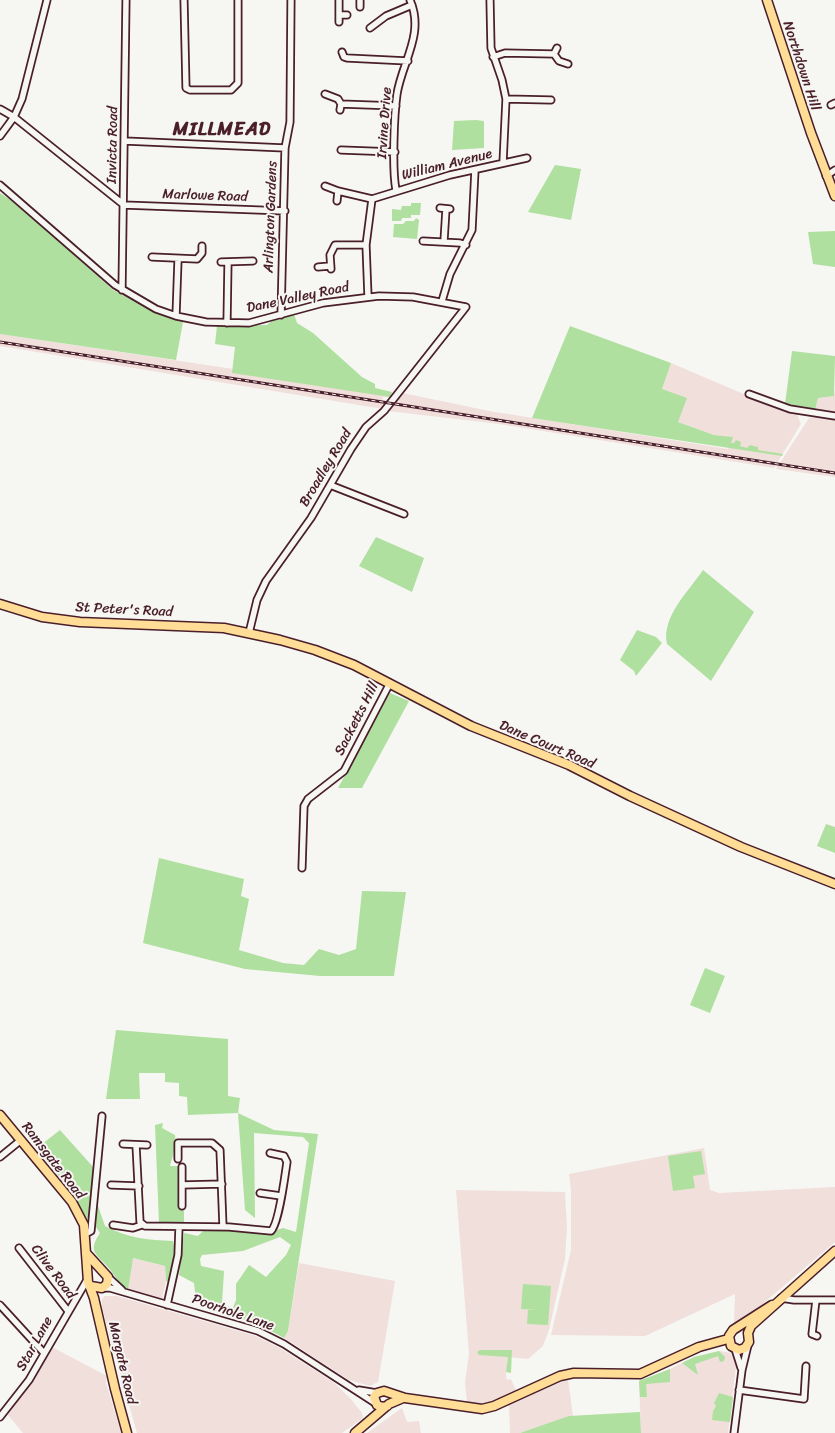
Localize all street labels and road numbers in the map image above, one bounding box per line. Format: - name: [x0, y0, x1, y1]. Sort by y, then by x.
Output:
- street label: Northdown Hill: [779, 19, 823, 113]
- street label: Irvine Drive: [374, 87, 396, 159]
- street label: Invicta Road: [104, 106, 122, 184]
- street label: William Avenue: [400, 146, 494, 184]
- street label: Arlington Gardens: [261, 161, 281, 273]
- street label: Marlowe Road: [162, 186, 248, 206]
- street label: Dane Valley Road: [245, 279, 351, 317]
- street label: Broadley Road: [296, 426, 356, 510]
- street label: St Peter's Road: [75, 599, 173, 621]
- street label: Sacketts Hill: [331, 679, 383, 759]
- street label: Dane Court Road: [496, 717, 598, 773]
- street label: Ramsgate Road: [18, 1119, 88, 1203]
- street label: Clive Road: [27, 1241, 79, 1303]
- street label: Poorhole Lane: [190, 1291, 276, 1335]
- street label: Star Lane: [13, 1314, 57, 1374]
- street label: Margate Road: [104, 1320, 140, 1406]

